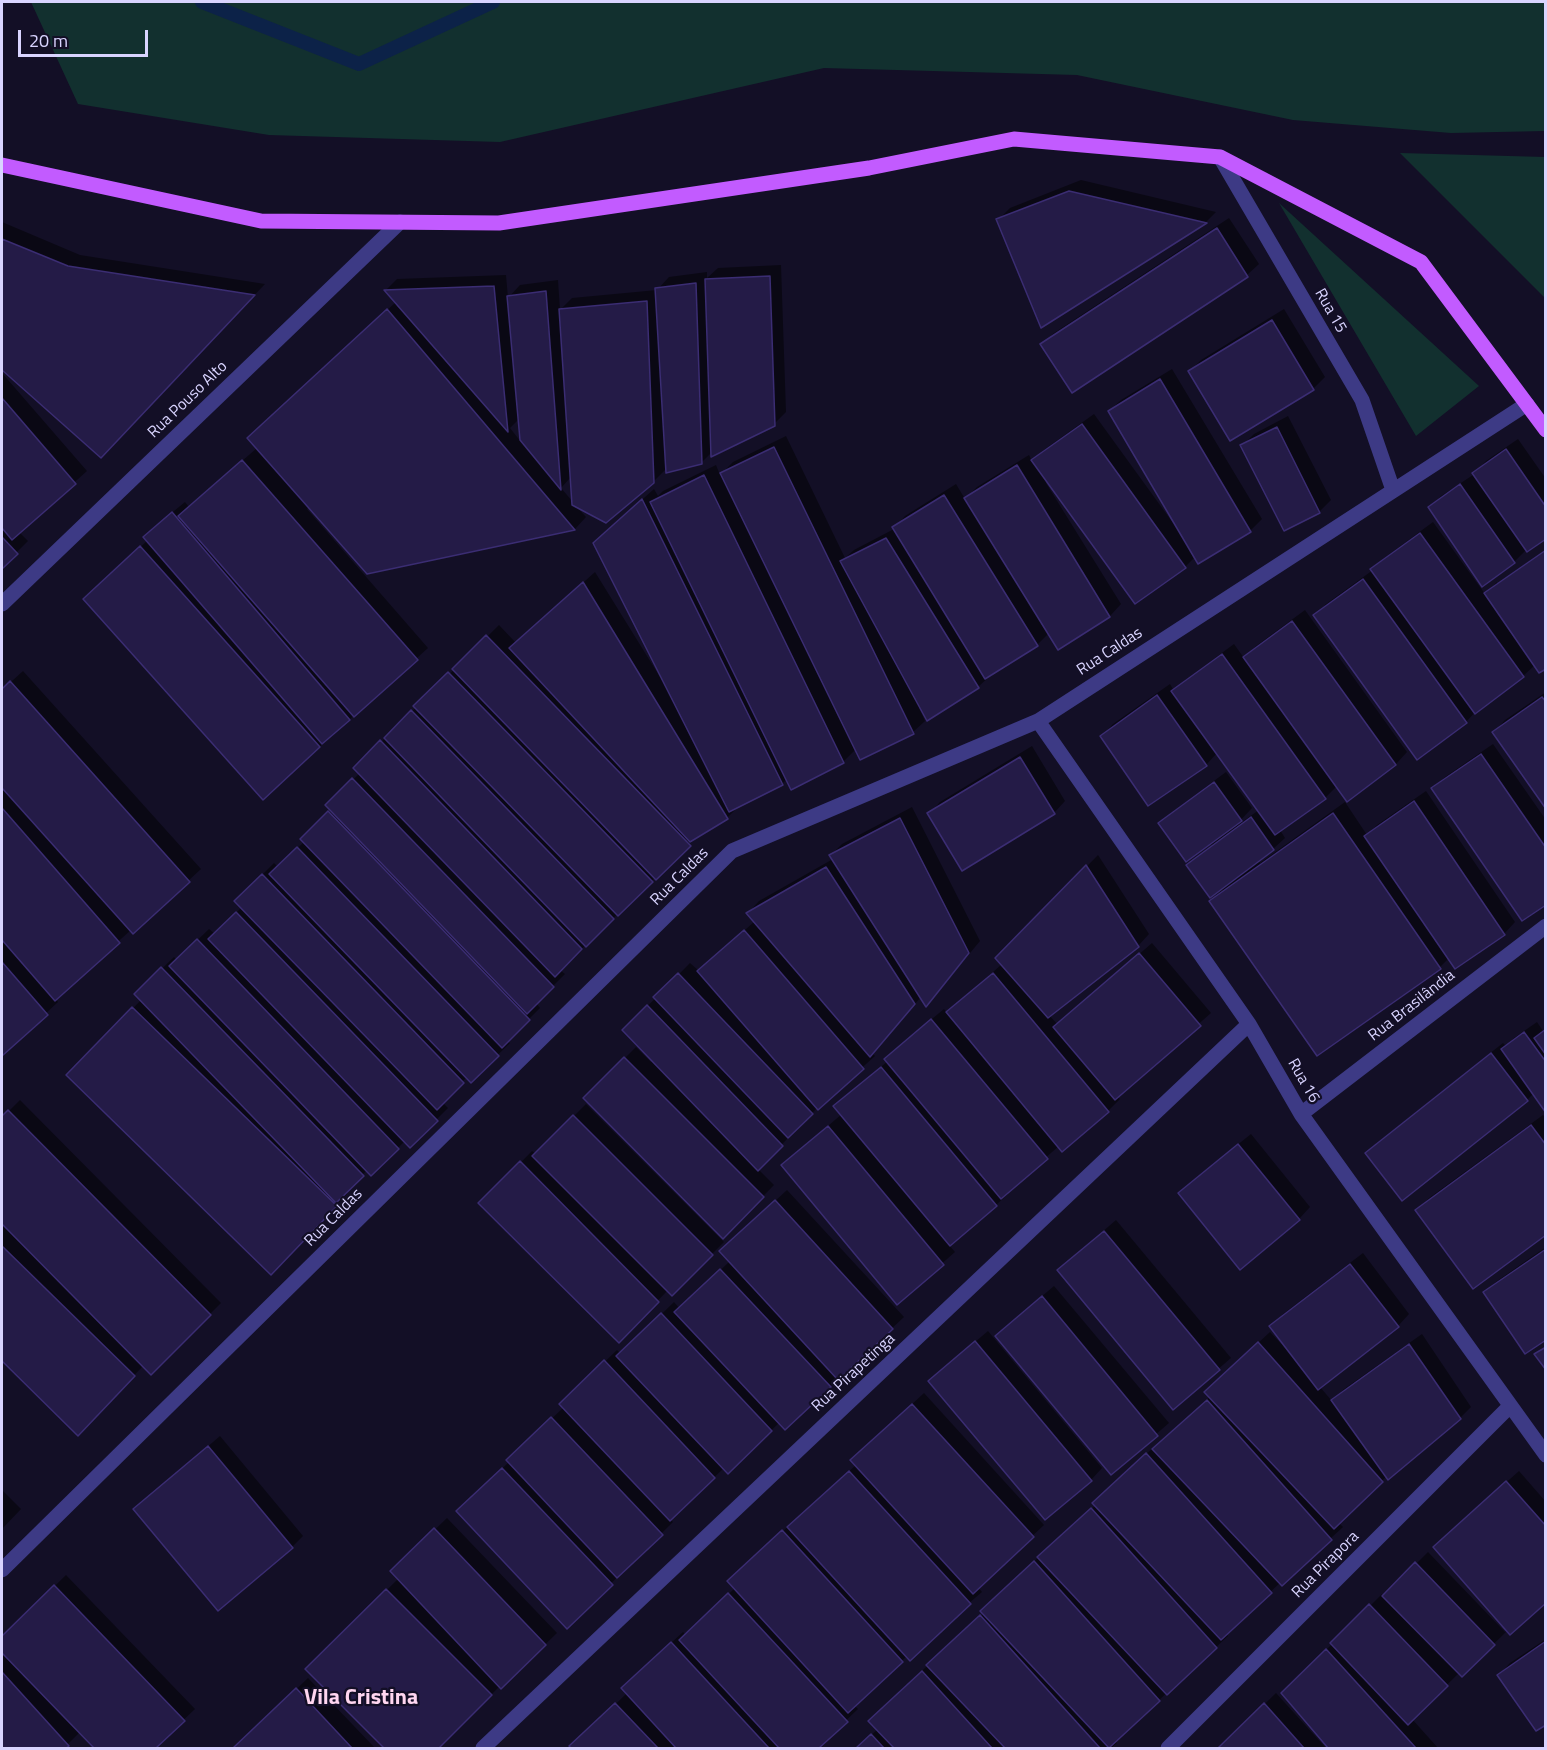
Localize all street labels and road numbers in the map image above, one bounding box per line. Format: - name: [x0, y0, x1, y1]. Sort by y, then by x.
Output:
- street label: Rua 15: [1310, 286, 1350, 336]
- street label: Rua Pouso Alto: [144, 357, 232, 443]
- street label: Rua Caldas: [1074, 624, 1146, 680]
- street label: Rua Caldas: [647, 844, 713, 910]
- street label: Rua Brasilândia: [1365, 966, 1459, 1046]
- street label: Rua 16: [1283, 1056, 1323, 1106]
- street label: Rua Caldas: [301, 1185, 367, 1251]
- street label: Rua Pirapetinga: [808, 1330, 900, 1416]
- street label: Rua Pirapora: [1289, 1528, 1363, 1602]

